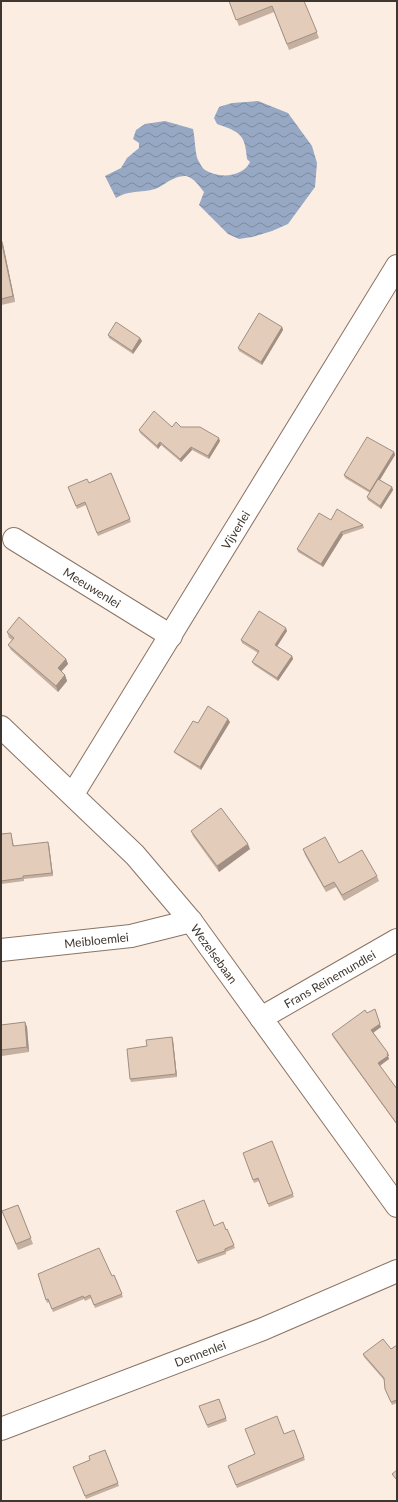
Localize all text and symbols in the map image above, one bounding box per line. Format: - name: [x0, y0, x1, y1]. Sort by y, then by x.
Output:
- street label: Vijverlei: [218, 508, 253, 552]
- street label: Meeuwenlei: [61, 564, 124, 611]
- street label: Wezelsebaan: [188, 921, 241, 986]
- street label: Meibloemlei: [63, 929, 130, 951]
- street label: Frans Reinemundlei: [281, 947, 378, 1011]
- street label: Dennenlei: [172, 1336, 228, 1370]

